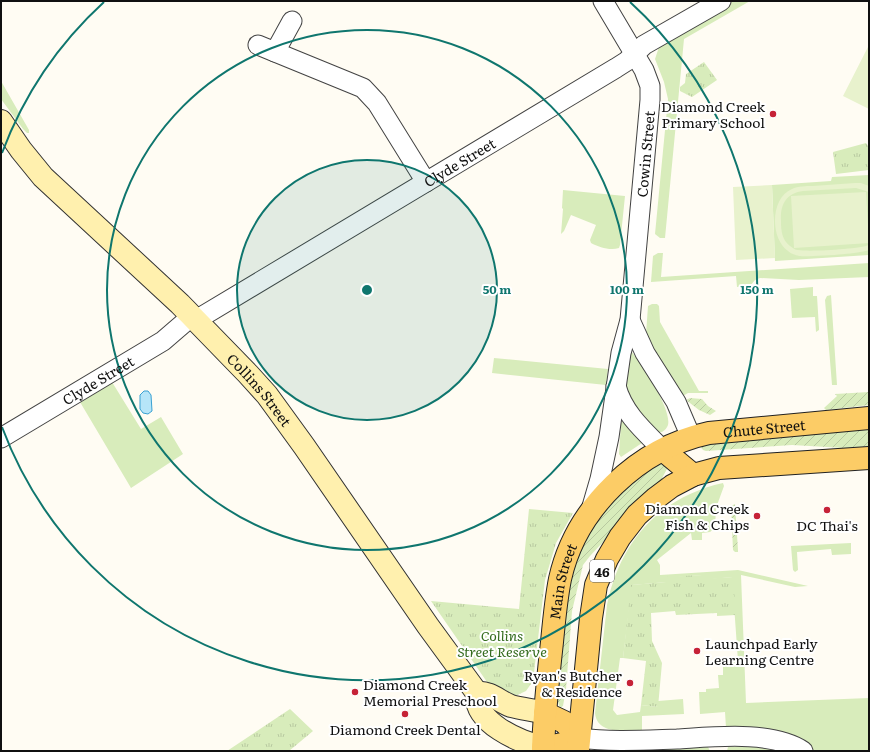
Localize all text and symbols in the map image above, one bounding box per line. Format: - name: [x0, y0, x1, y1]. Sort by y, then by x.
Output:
- place label: Diamond Creek Primary School: [661, 96, 765, 132]
- marker: Diamond Creek Primary School: [768, 109, 778, 119]
- street label: Cowin Street: [631, 110, 659, 198]
- street label: Clyde Street: [420, 133, 499, 191]
- text: 50 m: [483, 280, 511, 298]
- text: 100 m: [610, 280, 644, 298]
- text: 150 m: [740, 280, 774, 298]
- centre of rings: [360, 283, 374, 297]
- street label: Collins Street: [223, 349, 297, 431]
- street label: Clyde Street: [58, 351, 138, 409]
- street label: Chute Street: [722, 414, 807, 442]
- place label: Diamond Creek Fish & Chips: [645, 498, 749, 534]
- marker: DC Thai's: [822, 505, 832, 515]
- marker: Diamond Creek Fish & Chips: [752, 511, 762, 521]
- place label: DC Thai's: [796, 515, 858, 535]
- street label: Main Street: [544, 540, 581, 621]
- road number: 46: [590, 560, 614, 582]
- park label: Collins Street Reserve: [457, 625, 547, 661]
- place label: Launchpad Early Learning Centre: [705, 633, 819, 669]
- marker: Launchpad Early Learning Centre: [692, 646, 702, 656]
- place label: Ryan's Butcher & Residence: [524, 665, 622, 701]
- place label: Diamond Creek Memorial Preschool: [363, 674, 497, 710]
- marker: Ryan's Butcher & Residence: [625, 678, 635, 688]
- marker: Diamond Creek Memorial Preschool: [350, 687, 360, 697]
- marker: Diamond Creek Dental: [400, 709, 410, 719]
- place label: Diamond Creek Dental: [329, 719, 481, 739]

